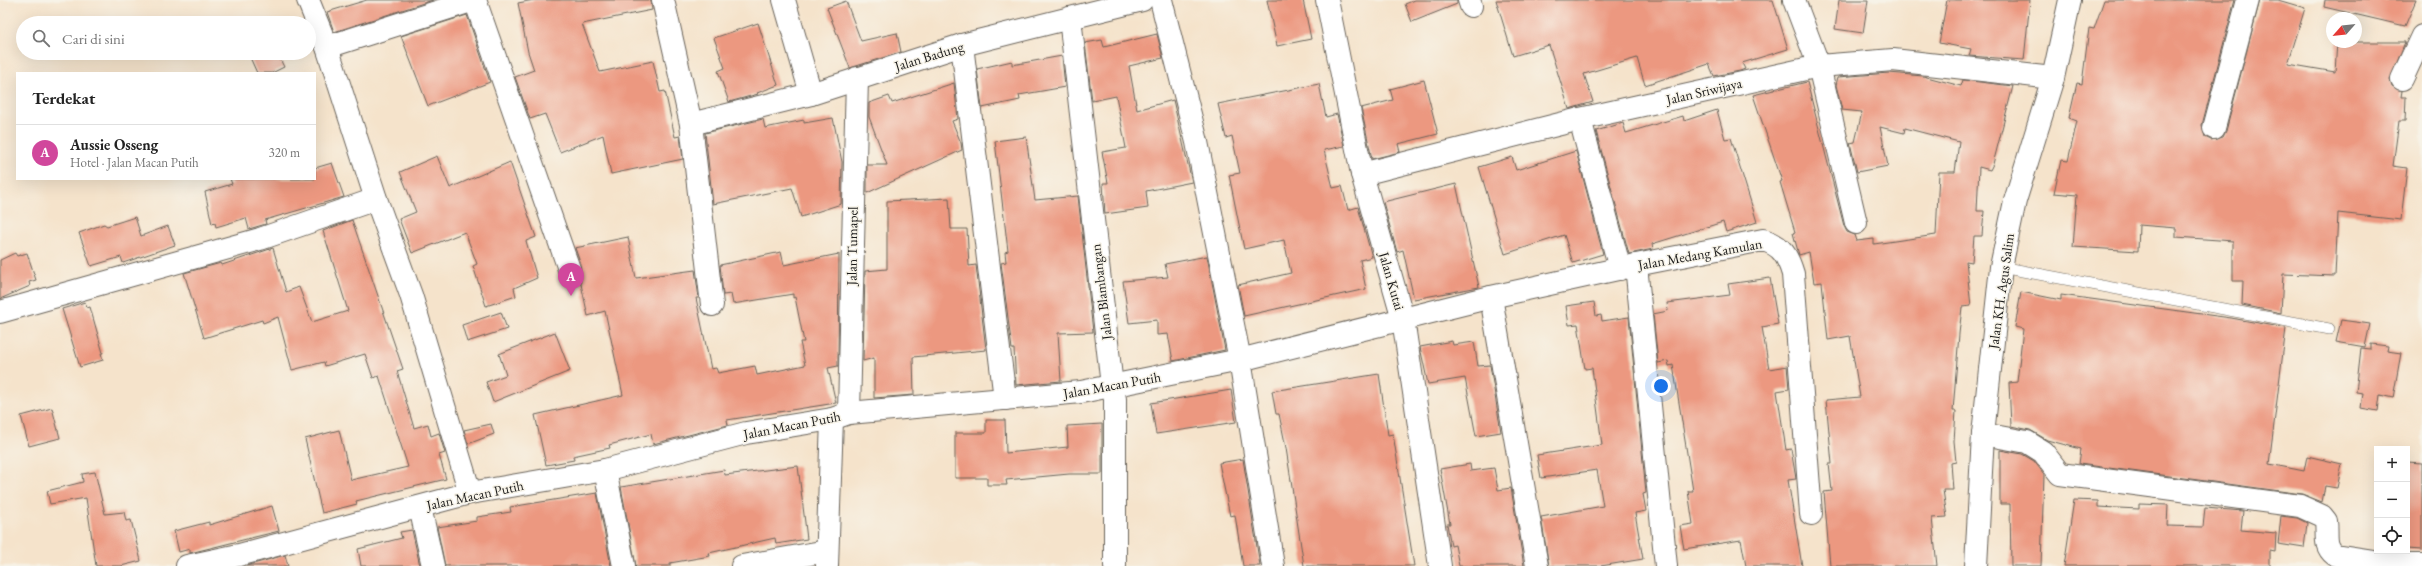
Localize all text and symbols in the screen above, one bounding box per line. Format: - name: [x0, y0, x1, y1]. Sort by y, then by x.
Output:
- north arrow: [2326, 12, 2362, 48]
- search box: [16, 16, 316, 60]
- icon: search: [30, 27, 52, 49]
- text: Cari di sini: [62, 29, 125, 48]
- street label: Jalan Badung: [891, 37, 967, 75]
- street label: Jalan Sriwijaya: [1663, 73, 1744, 109]
- text: Terdekat: [32, 87, 95, 109]
- text: Aussie Osseng: [70, 135, 158, 154]
- text: A: [40, 144, 50, 161]
- text: 320 m: [269, 144, 300, 161]
- text: Hotel · Jalan Macan Putih: [70, 154, 199, 171]
- street label: Jalan Tumapel: [842, 206, 862, 287]
- street label: Jalan KH. Agus Salim: [1984, 232, 2018, 351]
- street label: Jalan Medang Kamulan: [1635, 234, 1764, 274]
- street label: Jalan Blambangan: [1086, 242, 1116, 342]
- street label: Jalan Kutai: [1375, 249, 1409, 313]
- pin: A: [558, 263, 584, 296]
- street label: Jalan Macan Putih: [1061, 368, 1162, 403]
- your location: [1651, 376, 1671, 396]
- street label: Jalan Macan Putih: [741, 407, 842, 443]
- map controls: [2374, 446, 2410, 554]
- button: +: [2374, 446, 2410, 482]
- street label: Jalan Macan Putih: [424, 476, 525, 514]
- button: −: [2374, 482, 2410, 518]
- button: locate: [2374, 518, 2410, 554]

